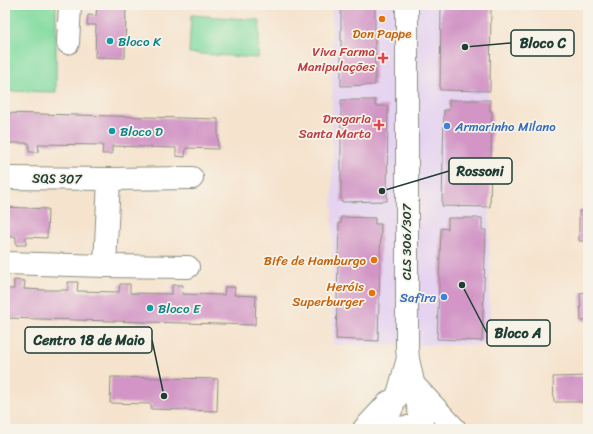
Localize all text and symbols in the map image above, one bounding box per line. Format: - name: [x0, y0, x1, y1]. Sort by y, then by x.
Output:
- marker: Don Pappe: [377, 14, 387, 24]
- place label: Don Pappe: [353, 22, 411, 45]
- place label: Bloco K: [118, 30, 162, 53]
- callout: Bloco C: [511, 30, 574, 56]
- text: Bloco C: [520, 31, 566, 56]
- marker: Bloco K: [105, 36, 115, 46]
- place label: Viva Farma Manipulações: [297, 40, 376, 78]
- marker: Viva Farma Manipulações: [378, 53, 388, 63]
- place label: Drogaria Santa Marta: [299, 107, 371, 145]
- place label: Armarinho Milano: [454, 115, 556, 138]
- place label: Bloco D: [120, 120, 163, 143]
- marker: Drogaria Santa Marta: [374, 120, 384, 130]
- marker: Armarinho Milano: [442, 121, 452, 131]
- marker: Bloco D: [107, 126, 117, 136]
- callout: Rossoni: [449, 158, 512, 184]
- text: Rossoni: [455, 159, 505, 184]
- street label: SQS 307: [32, 167, 84, 190]
- street label: CLS 306/307: [395, 202, 418, 280]
- place label: Bife de Hamburgo: [264, 249, 367, 272]
- marker: Bife de Hamburgo: [369, 255, 379, 265]
- place label: Heróis Superburger: [292, 275, 365, 313]
- place label: Safira: [400, 286, 436, 309]
- marker: Heróis Superburger: [367, 288, 377, 298]
- marker: Safira: [439, 292, 449, 302]
- place label: Bloco E: [158, 297, 201, 320]
- marker: Bloco E: [145, 303, 155, 313]
- callout: Bloco A: [487, 320, 550, 346]
- text: Bloco A: [495, 321, 541, 346]
- callout: Centro 18 de Maio: [25, 327, 152, 353]
- text: Centro 18 de Maio: [32, 328, 145, 353]

